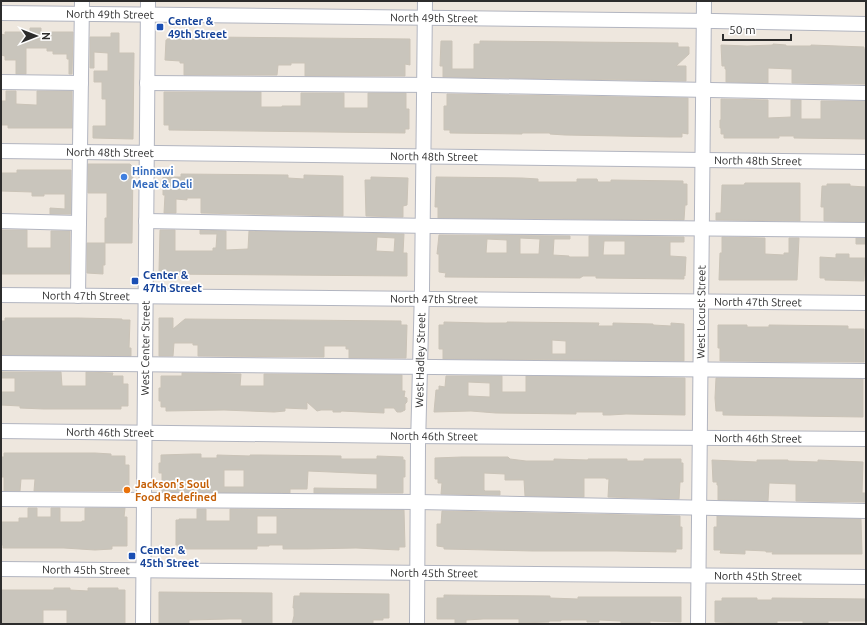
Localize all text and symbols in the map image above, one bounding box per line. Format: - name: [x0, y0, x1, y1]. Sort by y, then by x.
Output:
- street label: North 49th Street: [66, 8, 155, 21]
- street label: North 49th Street: [390, 11, 479, 24]
- place label: Center & 49th Street: [168, 15, 227, 40]
- north arrow: [16, 16, 56, 56]
- scale bar: [723, 16, 791, 42]
- marker: Center & 49th Street: [155, 22, 165, 32]
- text: 50 m: [729, 23, 756, 36]
- text: N: [40, 32, 52, 40]
- street label: North 48th Street: [66, 146, 155, 159]
- street label: North 48th Street: [390, 150, 479, 163]
- street label: North 48th Street: [714, 154, 803, 167]
- place label: Hinnawi Meat & Deli: [132, 165, 192, 190]
- marker: Hinnawi Meat & Deli: [119, 172, 129, 182]
- street label: West Locust Street: [695, 264, 707, 359]
- place label: Center & 47th Street: [143, 269, 202, 294]
- marker: Center & 47th Street: [130, 276, 140, 286]
- street label: North 47th Street: [42, 289, 131, 302]
- street label: North 47th Street: [390, 293, 479, 305]
- street label: North 47th Street: [714, 296, 803, 308]
- street label: West Center Street: [139, 300, 152, 395]
- street label: West Hadley Street: [413, 312, 427, 408]
- street label: North 46th Street: [66, 426, 155, 439]
- street label: North 46th Street: [390, 430, 479, 442]
- street label: North 46th Street: [714, 432, 803, 445]
- place label: Jackson's Soul Food Redefined: [135, 478, 217, 503]
- marker: Jackson's Soul Food Redefined: [122, 485, 132, 495]
- place label: Center & 45th Street: [140, 544, 199, 569]
- marker: Center & 45th Street: [127, 551, 137, 561]
- street label: North 45th Street: [42, 563, 131, 576]
- street label: North 45th Street: [390, 567, 479, 579]
- street label: North 45th Street: [714, 570, 803, 582]

